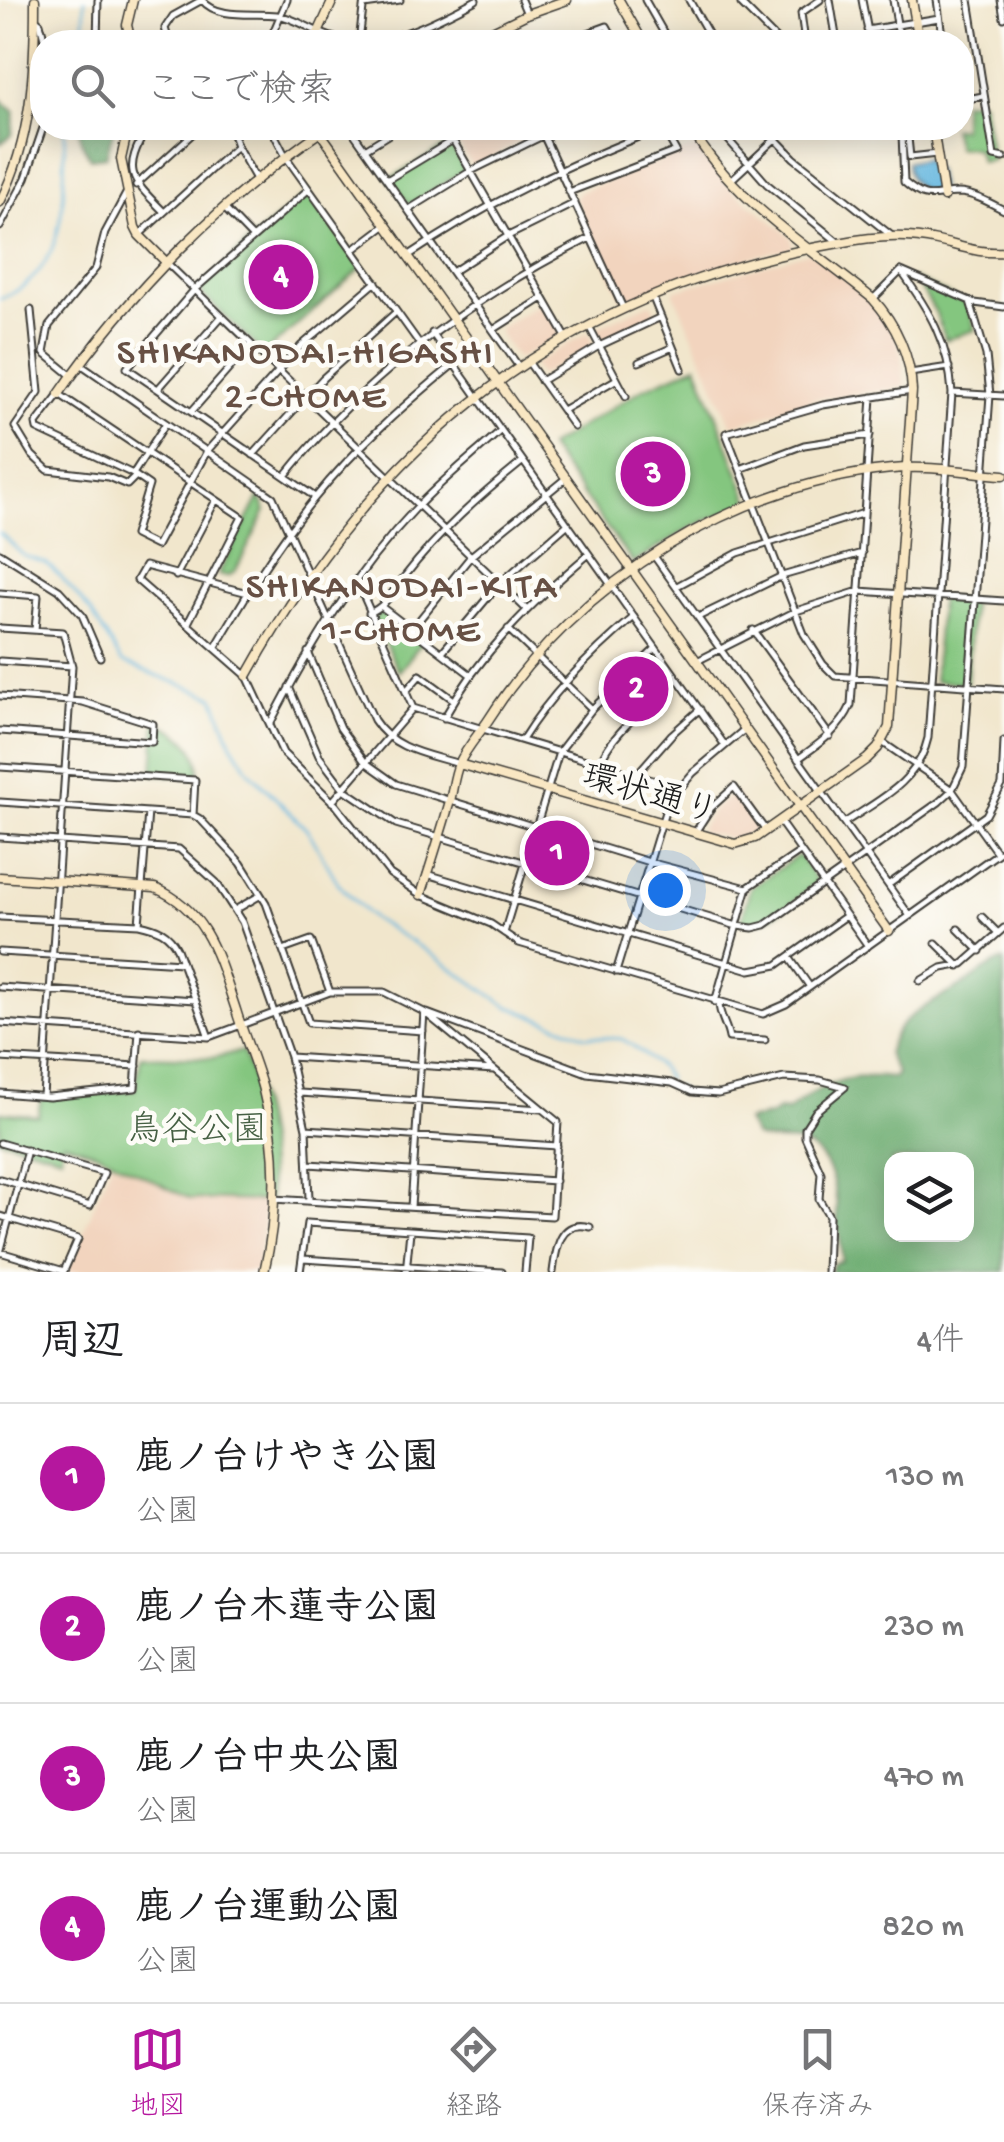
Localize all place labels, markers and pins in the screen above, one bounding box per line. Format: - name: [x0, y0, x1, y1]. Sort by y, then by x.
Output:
- pin: 4: [248, 240, 314, 314]
- pin: 3: [620, 436, 686, 512]
- pin: 2: [604, 652, 668, 726]
- pin: 1: [524, 816, 590, 890]

